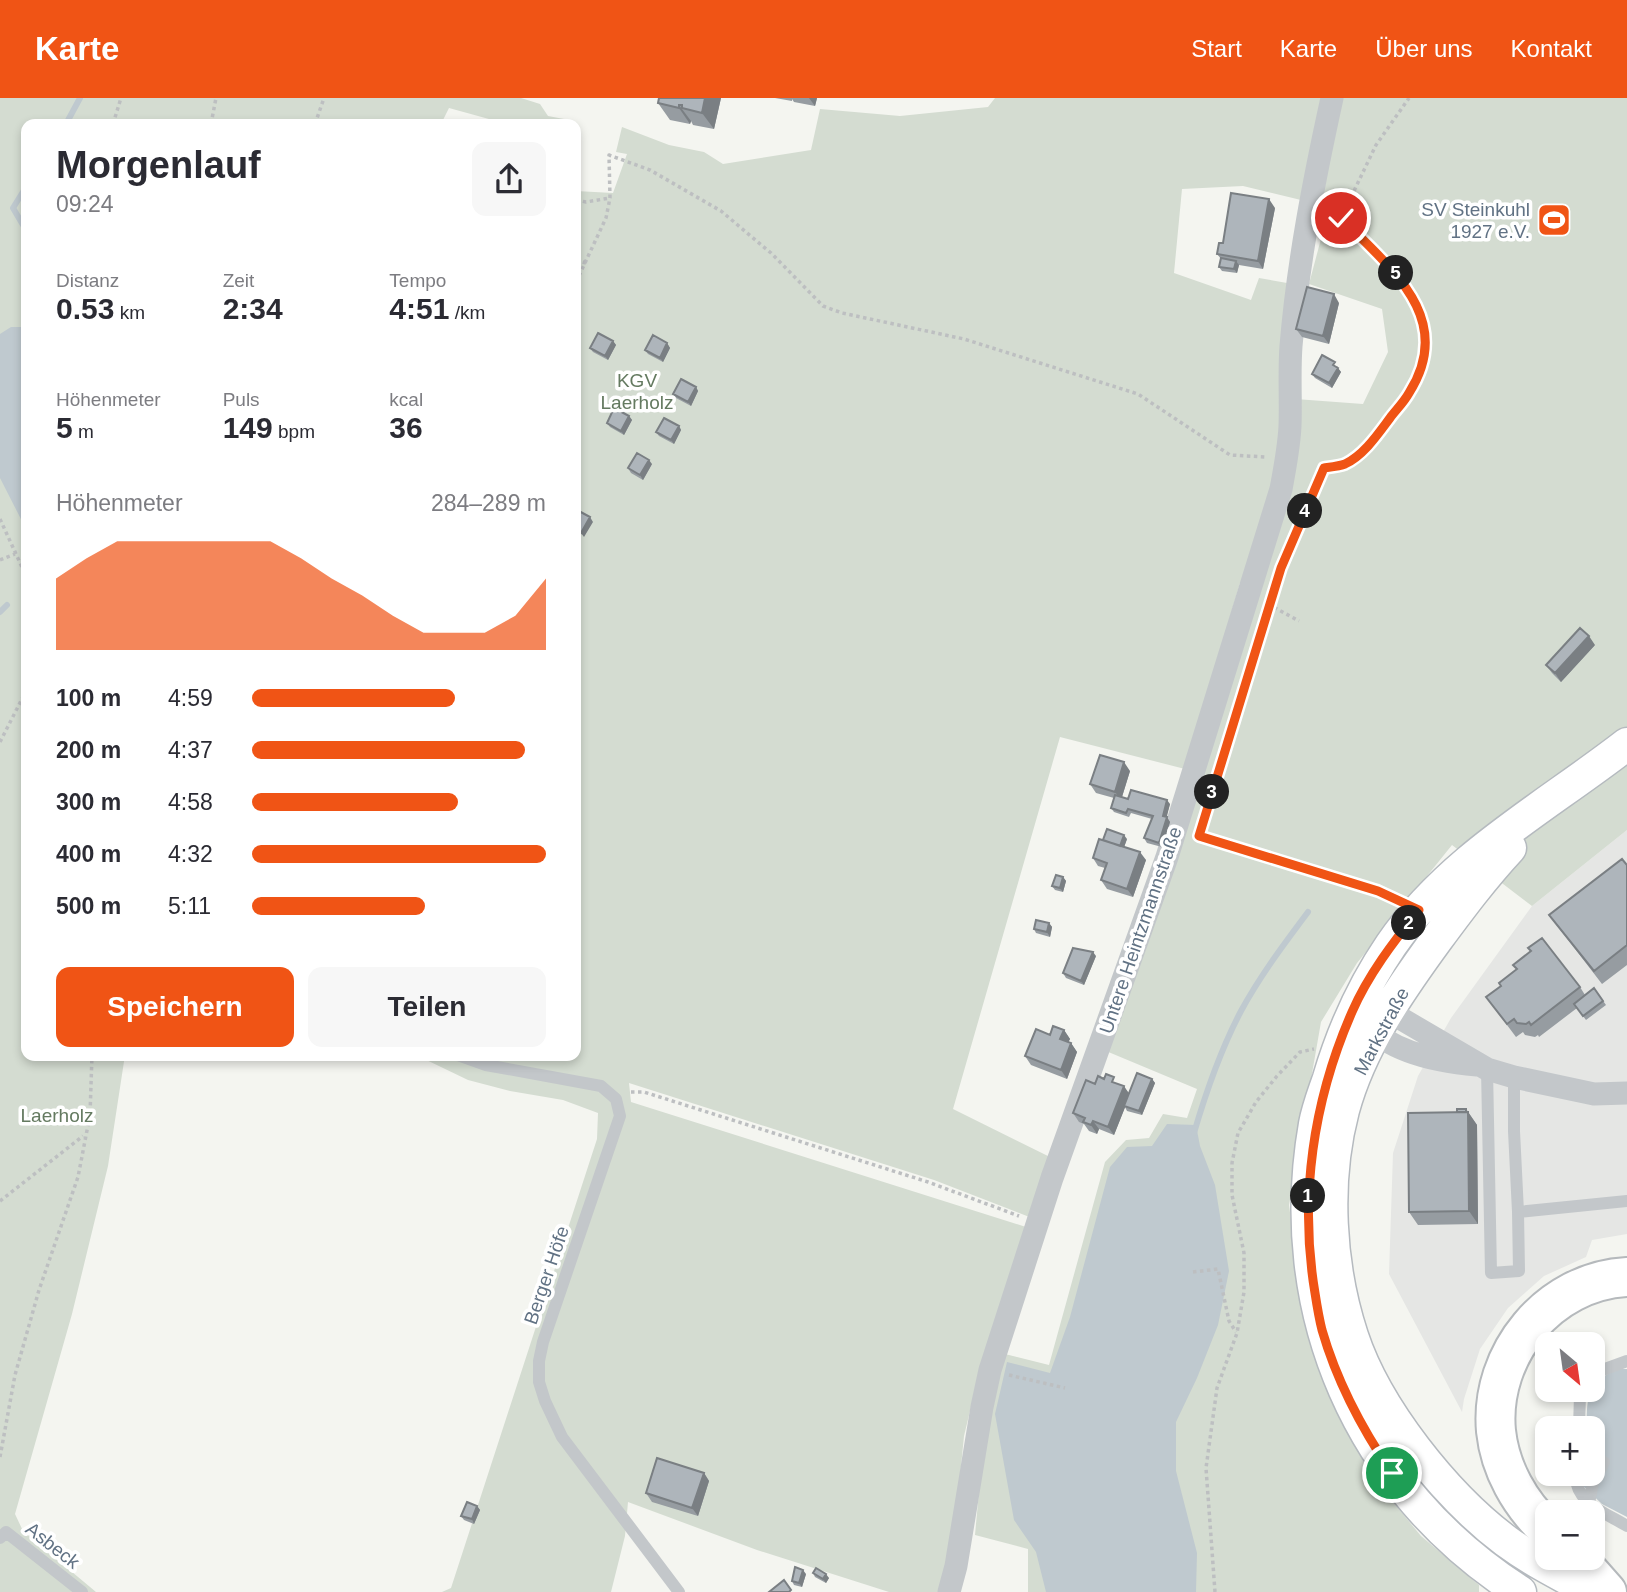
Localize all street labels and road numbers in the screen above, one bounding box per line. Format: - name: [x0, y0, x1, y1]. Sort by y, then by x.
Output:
- street label: Untere Heintzmannstraße: [1095, 824, 1186, 1036]
- street label: Markstraße: [1350, 984, 1413, 1079]
- street label: Berger Höfe: [520, 1223, 573, 1327]
- street label: Asbeck: [22, 1518, 84, 1573]

